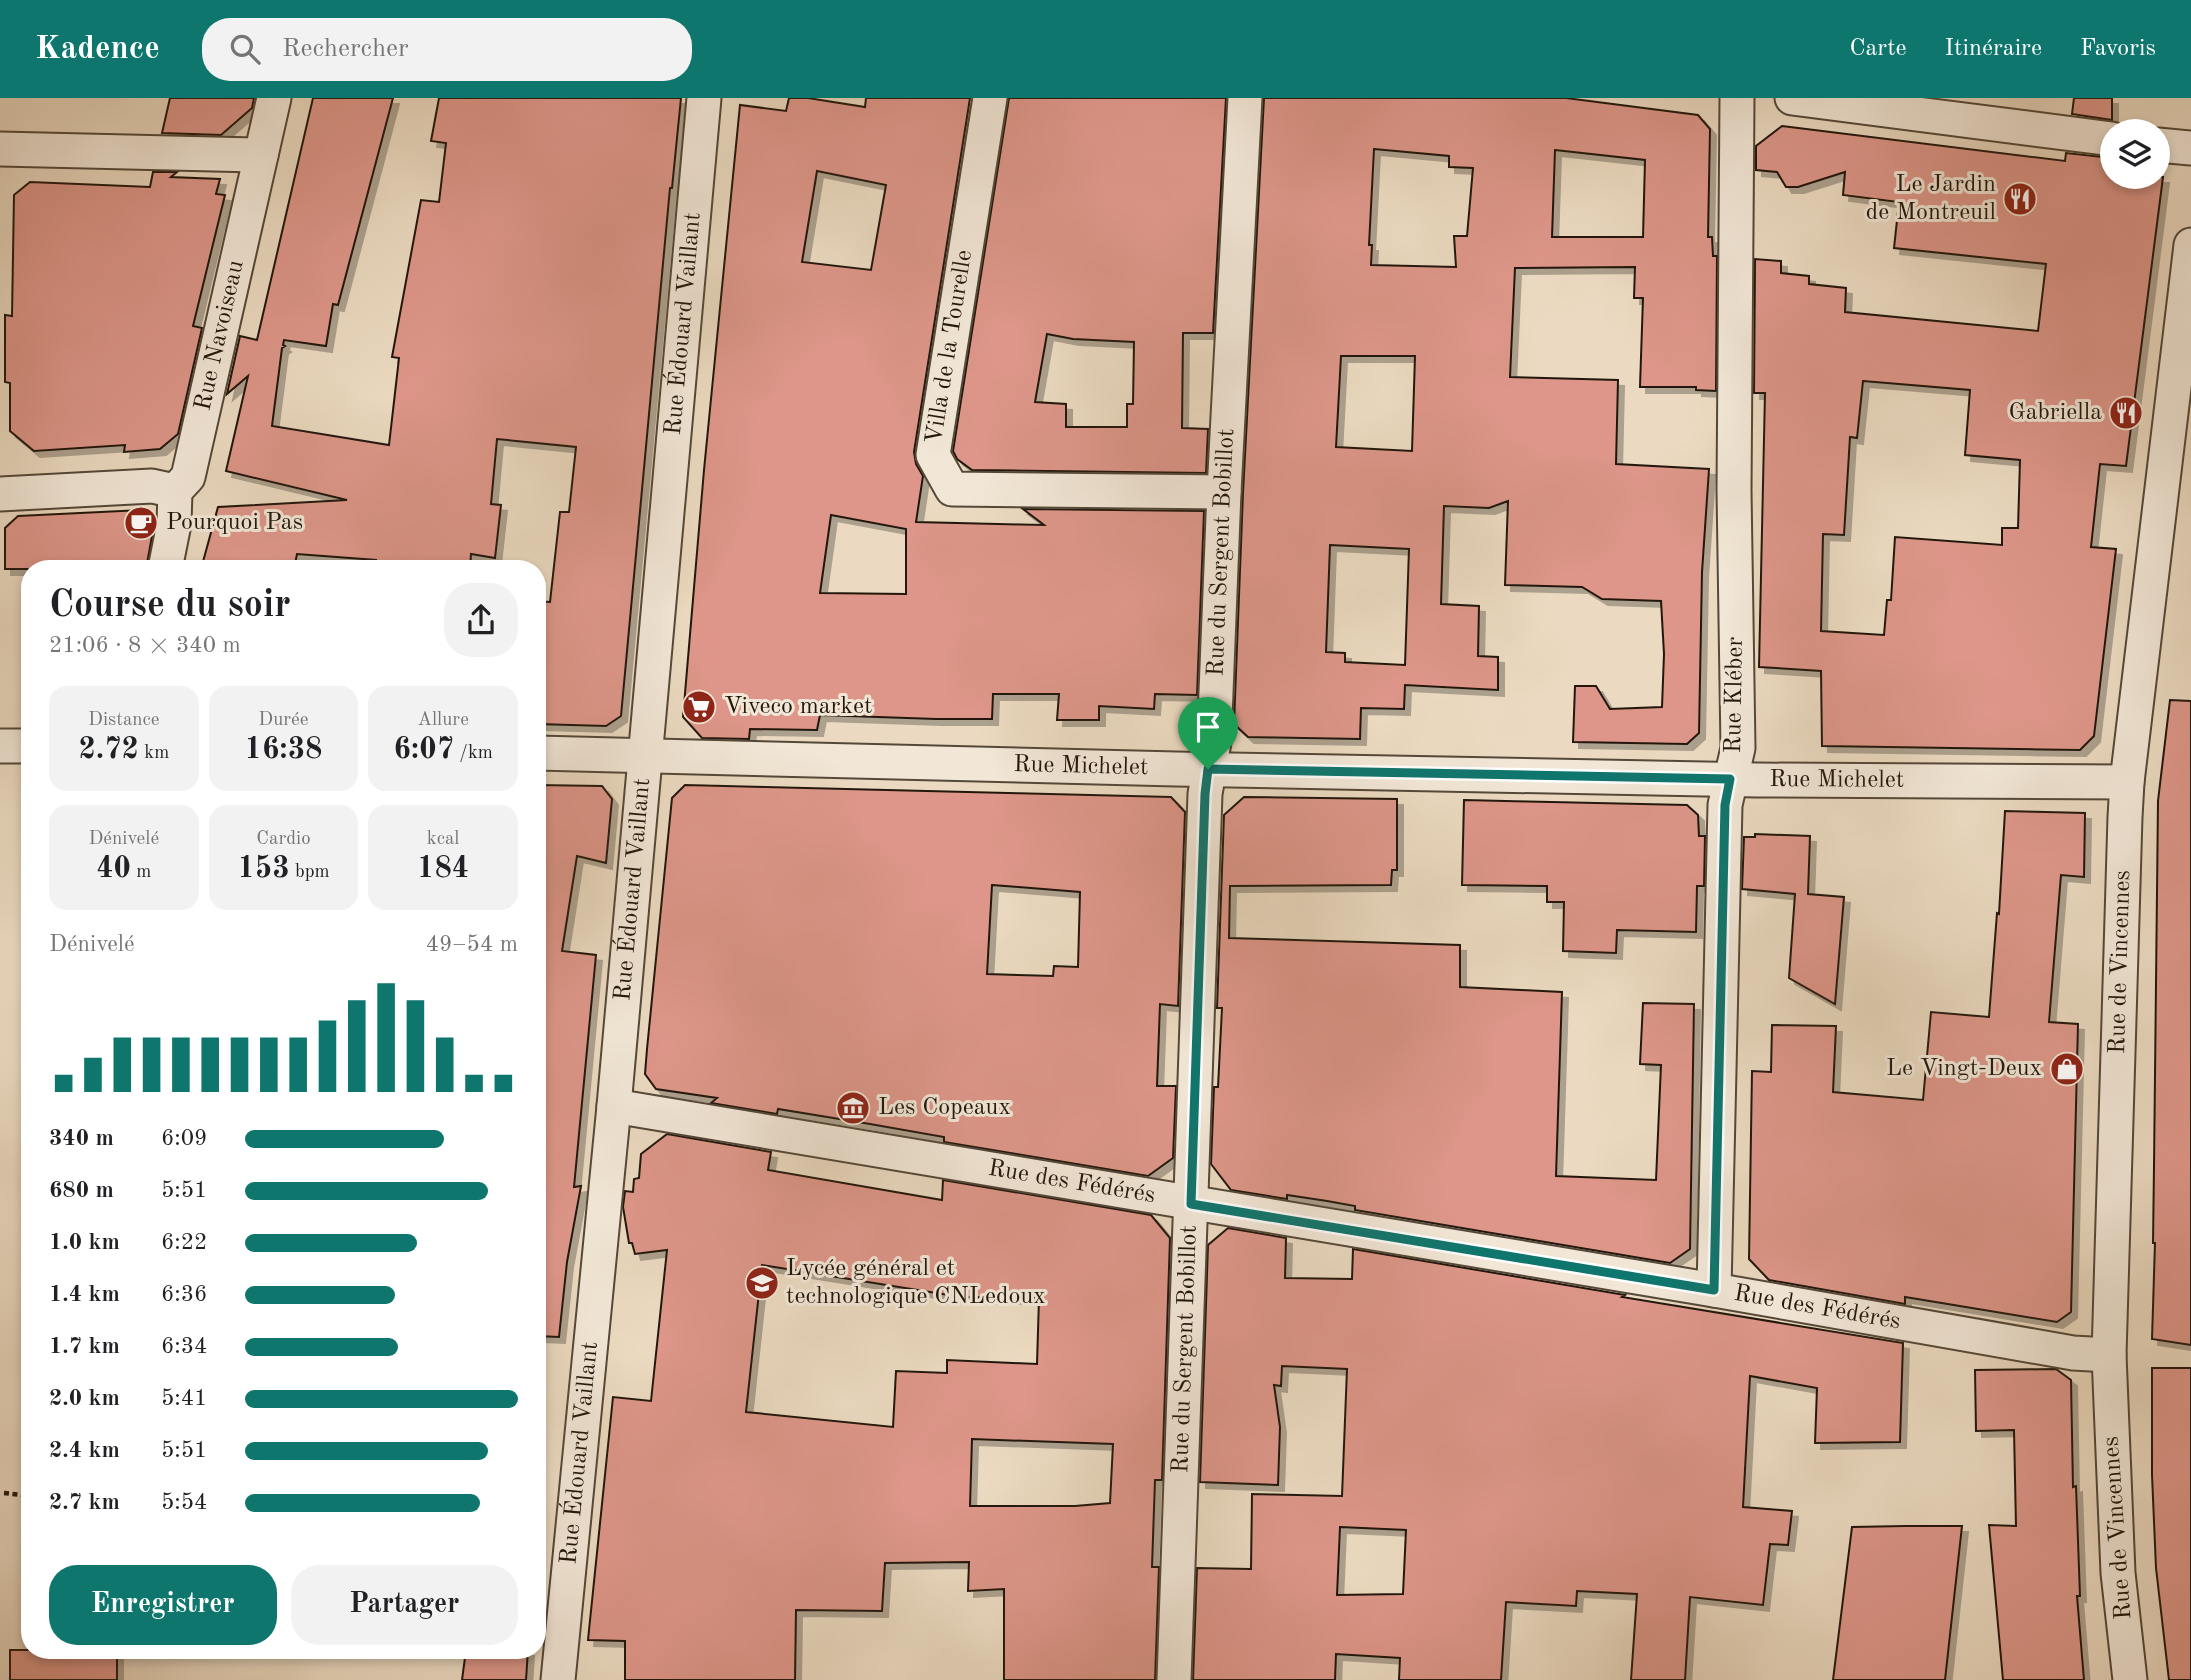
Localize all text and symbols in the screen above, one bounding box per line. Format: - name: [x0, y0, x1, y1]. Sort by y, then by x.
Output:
- search box: [202, 18, 692, 81]
- icon: search: [226, 30, 264, 68]
- text: Kadence: [35, 33, 160, 66]
- text: Rechercher: [282, 36, 409, 62]
- text: Carte: [1849, 37, 1907, 61]
- text: Itinéraire: [1945, 37, 2042, 61]
- text: Favoris: [2080, 37, 2156, 61]
- map controls: [2100, 119, 2170, 189]
- button: layers: [2100, 119, 2170, 189]
- place label: Le Jardin de Montreuil: [1866, 173, 1996, 225]
- restaurant icon: Le Jardin de Montreuil: [2001, 180, 2039, 218]
- street label: Rue Édouard Vaillant: [662, 211, 706, 436]
- street label: Villa de la Tourelle: [923, 248, 977, 446]
- street label: Rue Navoiseau: [191, 258, 249, 413]
- restaurant icon: Gabriella: [2107, 394, 2145, 432]
- place label: Gabriella: [2008, 401, 2102, 425]
- street label: Rue du Sergent Bobillot: [1205, 428, 1239, 677]
- cafe icon: Pourquoi Pas: [122, 504, 160, 542]
- place label: Pourquoi Pas: [166, 511, 303, 535]
- button: share: [444, 583, 518, 657]
- text: Course du soir: [49, 587, 291, 625]
- text: 21:06 · 8 × 340 m: [49, 634, 241, 657]
- street label: Rue Kléber: [1722, 636, 1748, 753]
- supermarket icon: Viveco market: [680, 688, 718, 726]
- place label: Viveco market: [724, 695, 872, 719]
- pin: [1178, 697, 1238, 769]
- icon: arrive: [1189, 708, 1227, 746]
- text: Distance: [88, 711, 160, 730]
- text: Durée: [258, 711, 309, 730]
- text: Allure: [417, 711, 469, 730]
- text: 2.72: [78, 735, 139, 765]
- text: 16:38: [244, 735, 322, 765]
- text: 6:07: [393, 735, 454, 765]
- text: km: [139, 744, 169, 763]
- text: /km: [454, 744, 493, 763]
- street label: Rue Michelet: [1013, 753, 1149, 780]
- street label: Rue Michelet: [1769, 768, 1904, 793]
- street label: Rue Édouard Vaillant: [611, 777, 655, 1002]
- text: Dénivelé: [88, 830, 159, 849]
- text: Cardio: [256, 830, 311, 849]
- text: kcal: [427, 830, 460, 849]
- text: 40: [96, 854, 131, 884]
- text: 153: [237, 854, 290, 884]
- text: 184: [417, 854, 469, 884]
- text: m: [131, 863, 151, 882]
- text: bpm: [290, 863, 330, 882]
- street label: Rue de Vincennes: [2106, 870, 2135, 1054]
- text: Dénivelé: [49, 933, 135, 956]
- text: 49–54 m: [426, 933, 518, 956]
- shop icon: Le Vingt-Deux: [2048, 1050, 2086, 1088]
- place label: Le Vingt-Deux: [1886, 1057, 2042, 1081]
- museum icon: Les Copeaux: [834, 1089, 872, 1127]
- place label: Les Copeaux: [878, 1096, 1011, 1120]
- text: 340 m: [49, 1127, 114, 1150]
- text: 6:09: [161, 1127, 207, 1150]
- street label: Rue des Fédérés: [986, 1157, 1157, 1208]
- text: 680 m: [49, 1179, 114, 1202]
- text: 5:51: [161, 1179, 207, 1202]
- street label: Rue du Sergent Bobillot: [1169, 1225, 1202, 1474]
- text: 1.0 km: [49, 1231, 120, 1254]
- text: 6:22: [161, 1231, 207, 1254]
- place label: Lycée général et technologique CNLedoux: [786, 1257, 1046, 1309]
- school or university icon: Lycée général et technologique CNLedoux: [743, 1264, 781, 1302]
- street label: Rue des Fédérés: [1732, 1282, 1902, 1335]
- text: 1.4 km: [49, 1283, 120, 1306]
- text: 6:36: [161, 1283, 207, 1306]
- text: 1.7 km: [49, 1335, 120, 1358]
- text: 6:34: [161, 1335, 207, 1358]
- street label: Rue Édouard Vaillant: [557, 1341, 603, 1566]
- text: 2.0 km: [49, 1387, 120, 1410]
- text: 5:41: [161, 1387, 207, 1410]
- street label: Rue de Vincennes: [2100, 1435, 2136, 1621]
- text: 2.4 km: [49, 1439, 120, 1462]
- text: 5:51: [161, 1439, 207, 1462]
- text: 2.7 km: [49, 1491, 120, 1514]
- text: 5:54: [161, 1491, 207, 1514]
- button: Enregistrer: [49, 1565, 277, 1645]
- button: Partager: [291, 1565, 518, 1645]

